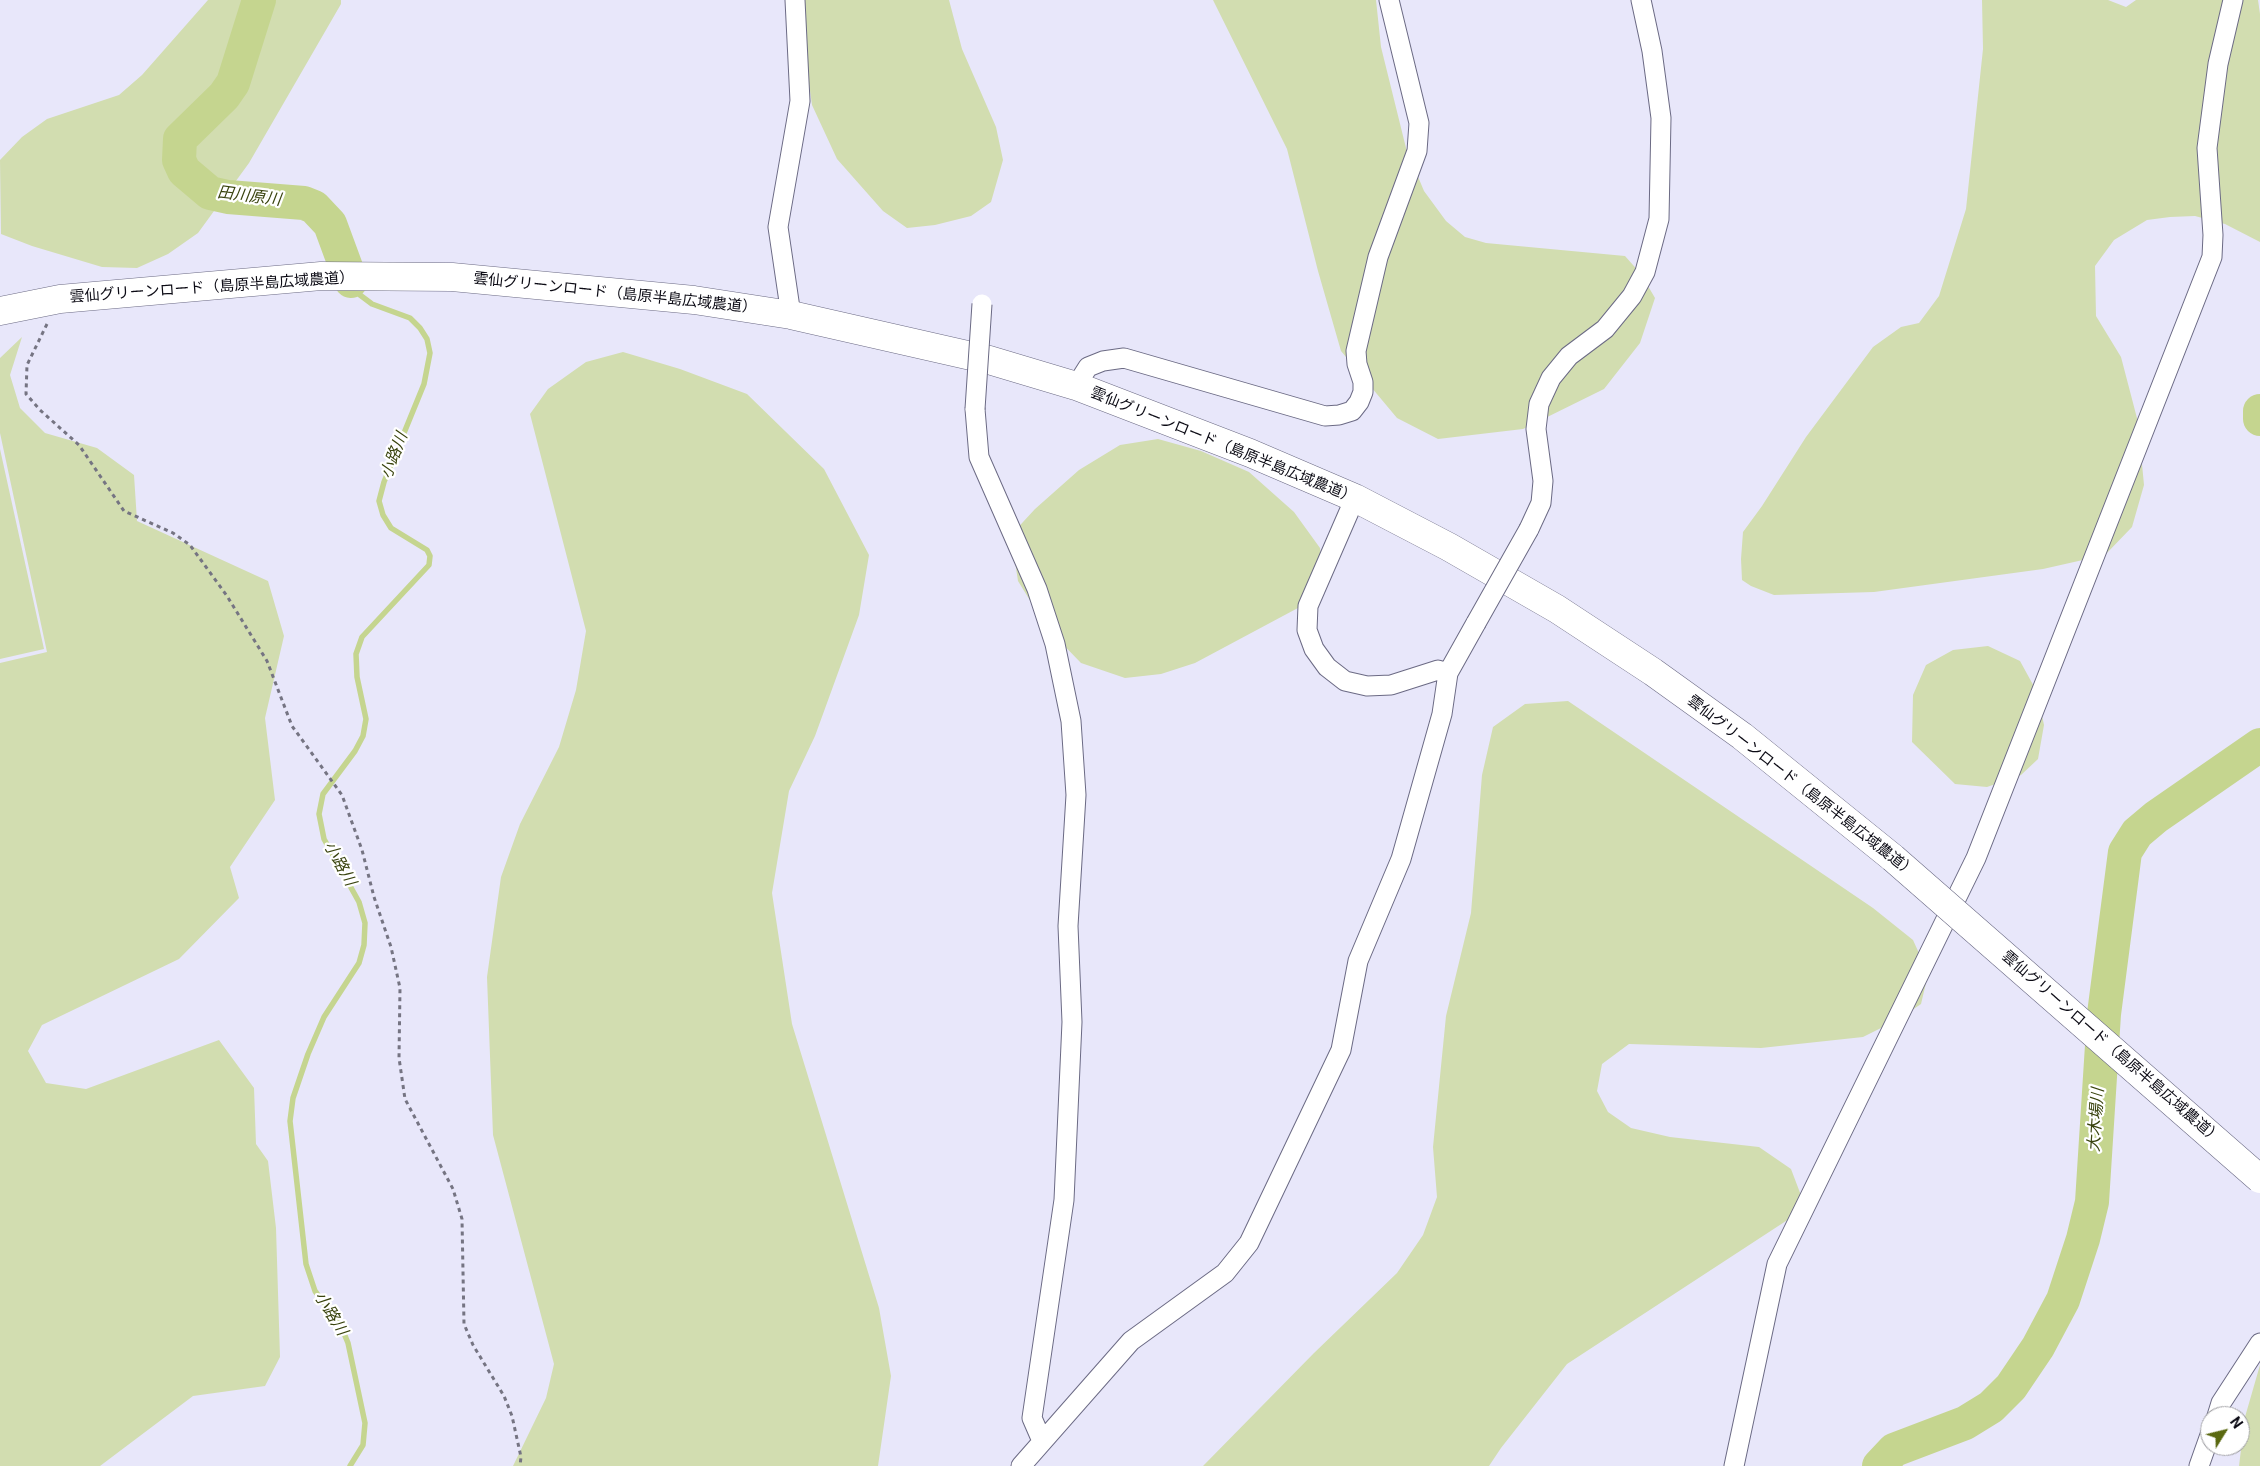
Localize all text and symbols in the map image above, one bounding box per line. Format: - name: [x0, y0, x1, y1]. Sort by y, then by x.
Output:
- water label: 田川原川: [216, 184, 282, 210]
- street label: 雲仙グリーンロード（島原半島広域農道）: [69, 269, 355, 307]
- street label: 雲仙グリーンロード（島原半島広域農道）: [472, 270, 758, 318]
- street label: 雲仙グリーンロード（島原半島広域農道）: [1088, 384, 1358, 508]
- water label: 小路川: [377, 430, 413, 482]
- street label: 雲仙グリーンロード（島原半島広域農道）: [1683, 692, 1919, 882]
- water label: 小路川: [319, 838, 359, 890]
- street label: 雲仙グリーンロード（島原半島広域農道）: [1998, 948, 2224, 1148]
- water label: 大木場川: [2085, 1087, 2109, 1153]
- water label: 小路川: [309, 1289, 351, 1339]
- north arrow: [2200, 1406, 2250, 1456]
- text: N: [2227, 1414, 2246, 1431]

